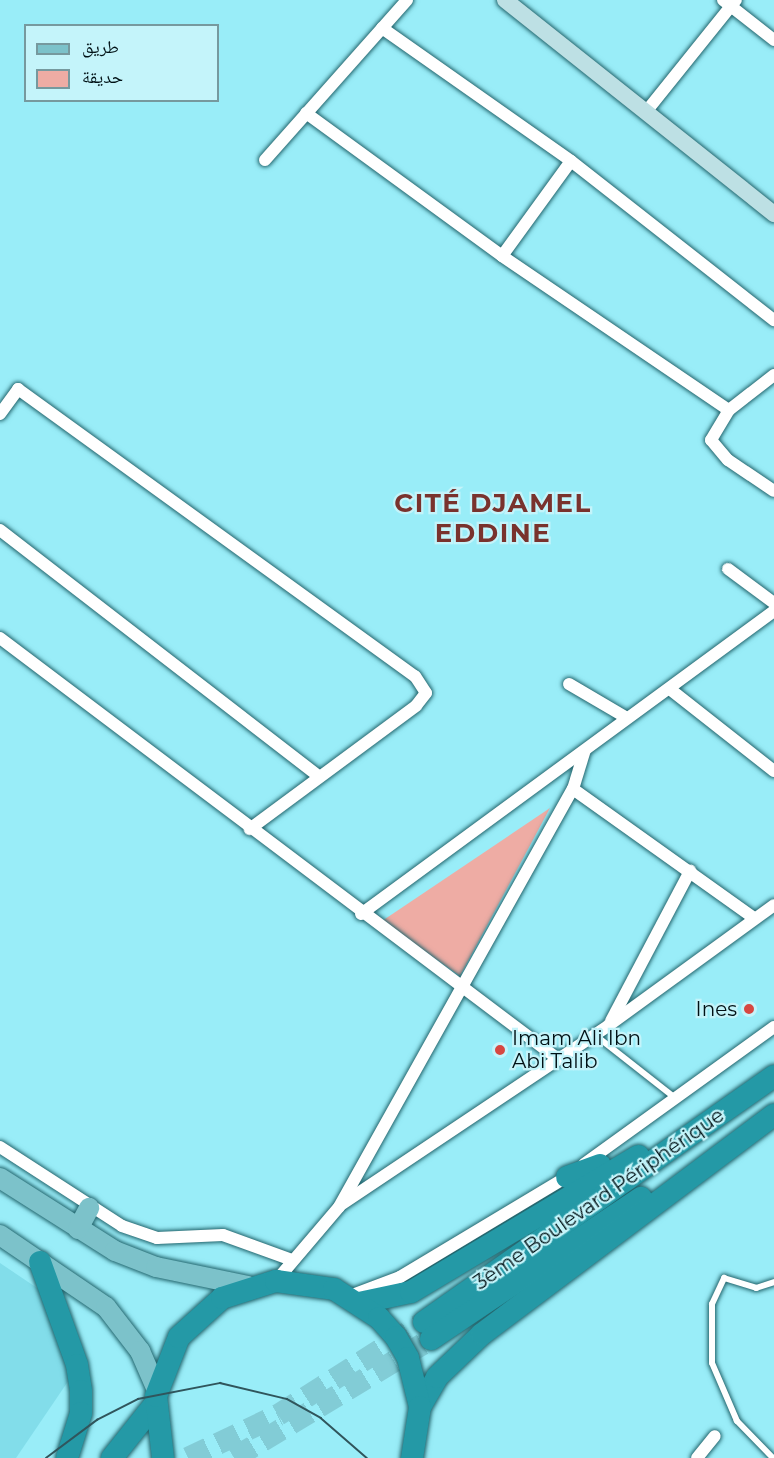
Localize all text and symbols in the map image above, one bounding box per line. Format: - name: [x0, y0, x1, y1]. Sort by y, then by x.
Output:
- legend: [24, 24, 219, 102]
- text: طريق: [82, 36, 119, 58]
- text: حديقة: [82, 66, 123, 88]
- district label: CITÉ DJAMEL EDDINE: [394, 488, 592, 550]
- place label: Ines: [696, 997, 737, 1021]
- marker: Ines: [742, 1002, 756, 1016]
- place label: Imam Ali Ibn Abi Talib: [512, 1026, 641, 1073]
- marker: Imam Ali Ibn Abi Talib: [493, 1043, 507, 1057]
- street label: 3ème Boulevard Périphérique: [469, 1103, 729, 1295]

